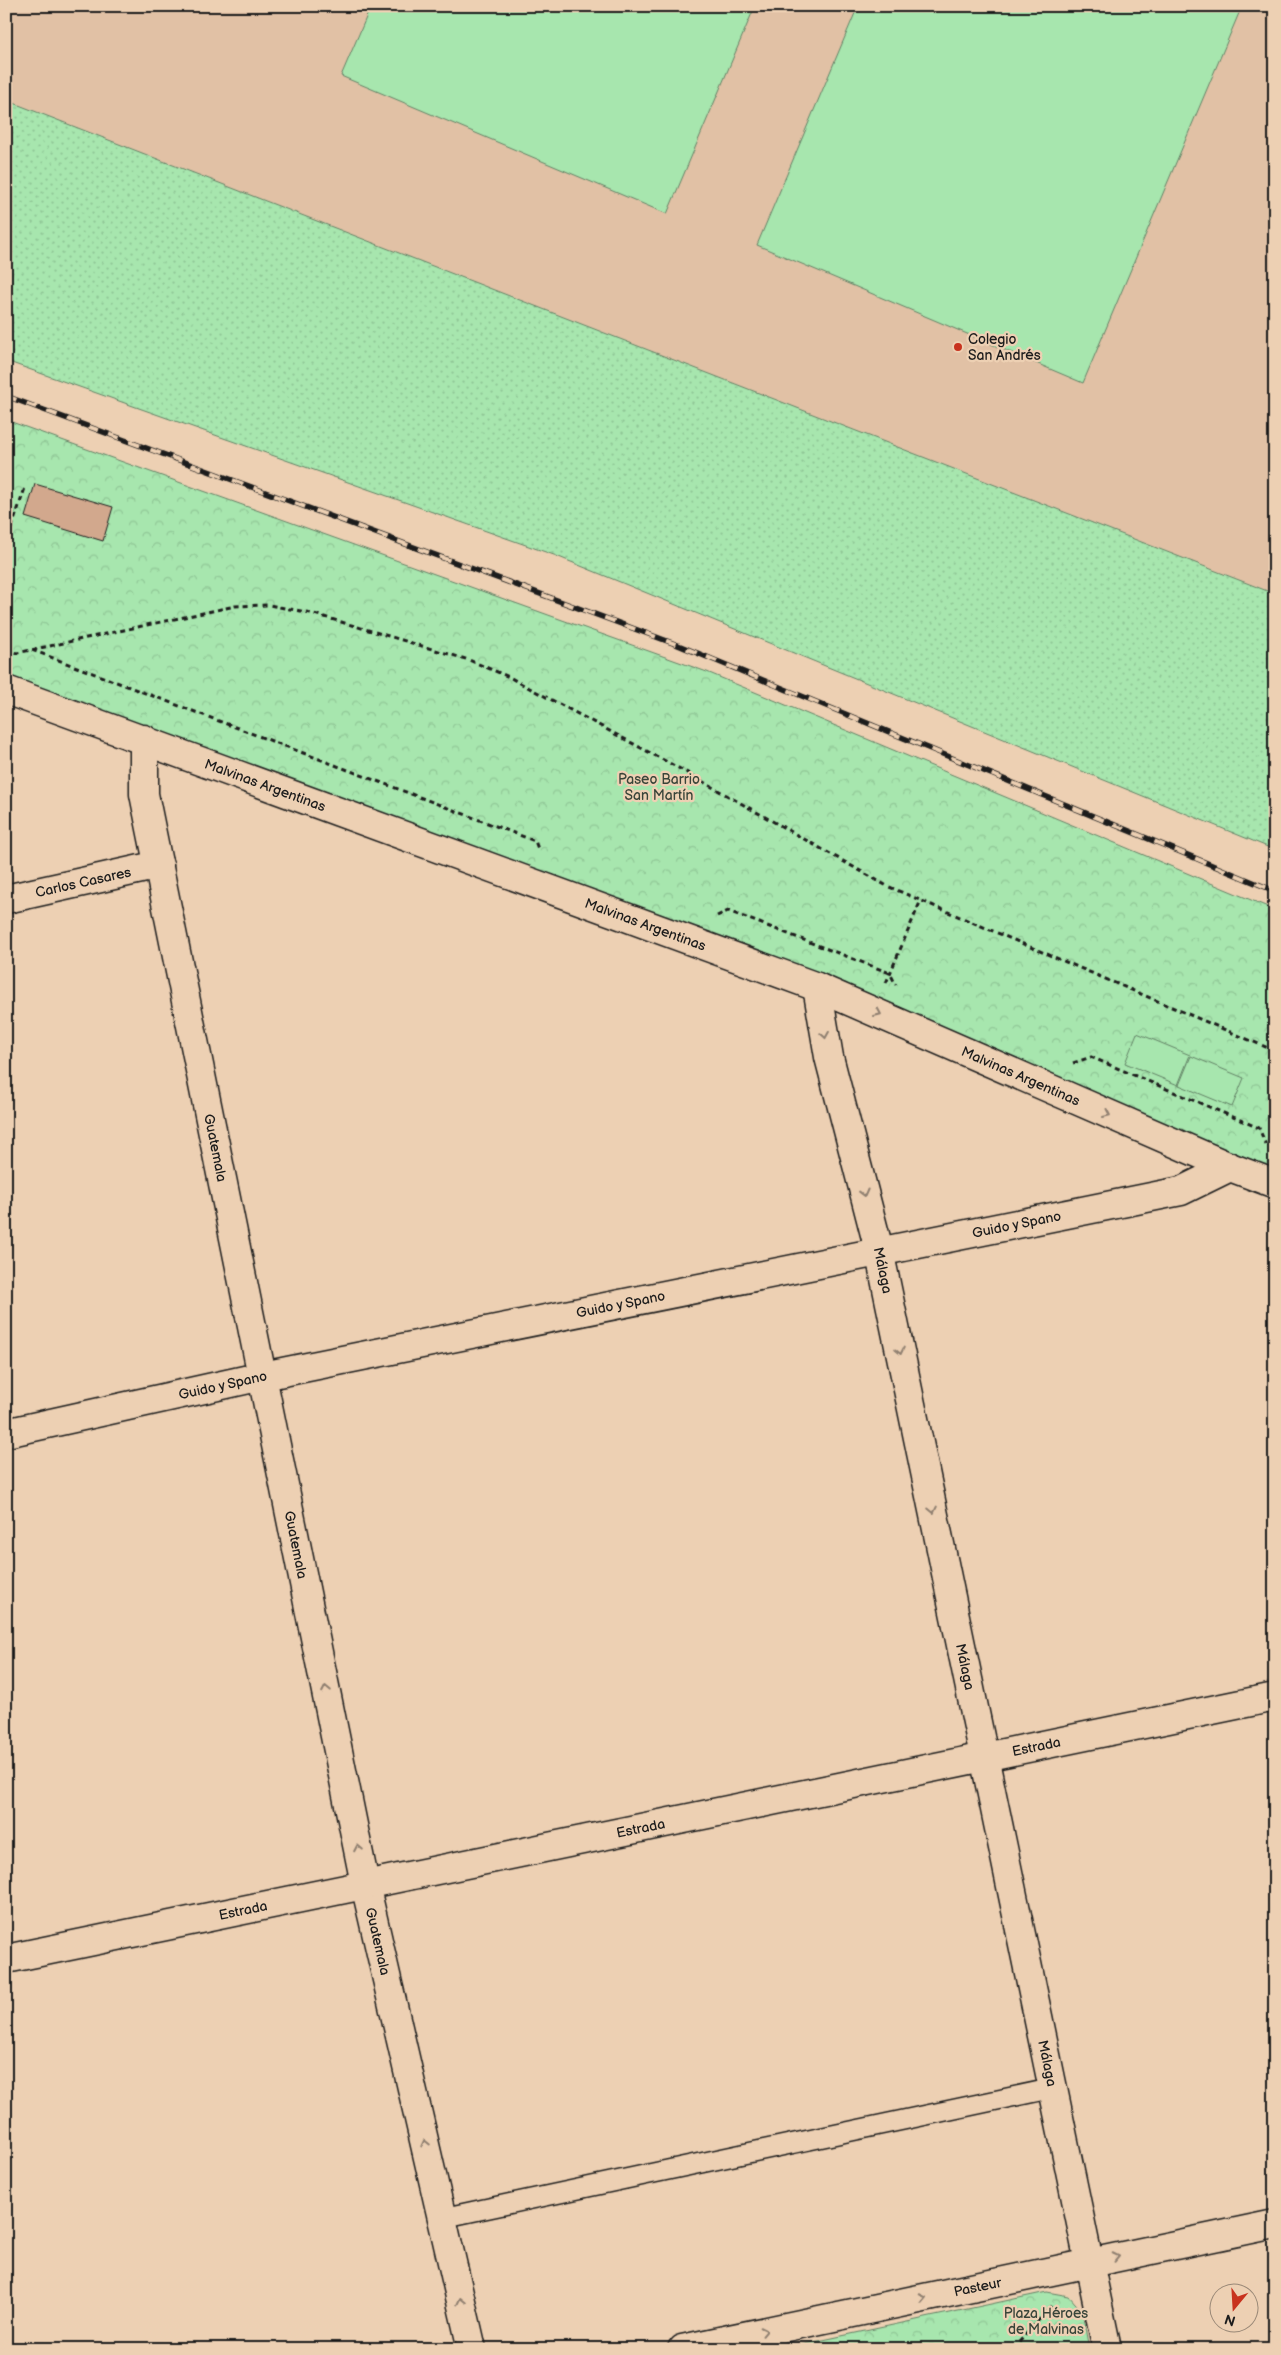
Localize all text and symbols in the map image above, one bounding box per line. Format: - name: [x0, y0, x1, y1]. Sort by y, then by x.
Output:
- place label: Colegio San Andrés: [968, 331, 1041, 364]
- marker: Colegio San Andrés: [952, 341, 964, 353]
- street label: Malvinas Argentinas: [202, 755, 328, 815]
- park label: Paseo Barrio San Martín: [618, 771, 700, 804]
- street label: Carlos Casares: [34, 863, 133, 901]
- street label: Malvinas Argentinas: [582, 895, 708, 955]
- one-way arrow: [873, 1007, 882, 1018]
- one-way arrow: [820, 1031, 830, 1039]
- street label: Malvinas Argentinas: [959, 1043, 1083, 1110]
- one-way arrow: [1102, 1107, 1111, 1118]
- street label: Guatemala: [200, 1112, 230, 1183]
- one-way arrow: [858, 1188, 869, 1197]
- street label: Guido y Spano: [971, 1207, 1063, 1242]
- street label: Málaga: [870, 1246, 896, 1295]
- street label: Guido y Spano: [575, 1287, 667, 1322]
- one-way arrow: [894, 1347, 905, 1356]
- street label: Guido y Spano: [177, 1367, 269, 1403]
- one-way arrow: [927, 1506, 938, 1515]
- street label: Guatemala: [281, 1509, 311, 1580]
- street label: Málaga: [952, 1642, 978, 1692]
- one-way arrow: [321, 1684, 331, 1693]
- street label: Estrada: [1011, 1733, 1062, 1760]
- street label: Estrada: [615, 1815, 667, 1842]
- one-way arrow: [353, 1843, 363, 1852]
- street label: Estrada: [217, 1897, 269, 1924]
- street label: Guatemala: [362, 1906, 394, 1977]
- street label: Málaga: [1034, 2039, 1060, 2088]
- one-way arrow: [420, 2138, 430, 2147]
- one-way arrow: [1112, 2252, 1121, 2263]
- street label: Pasteur: [952, 2274, 1004, 2300]
- north arrow: [1208, 2282, 1258, 2332]
- one-way arrow: [918, 2293, 927, 2304]
- one-way arrow: [456, 2297, 467, 2306]
- park label: Plaza Héroes de Malvinas: [1004, 2305, 1088, 2338]
- text: N: [1223, 2310, 1238, 2330]
- one-way arrow: [759, 2327, 768, 2337]

